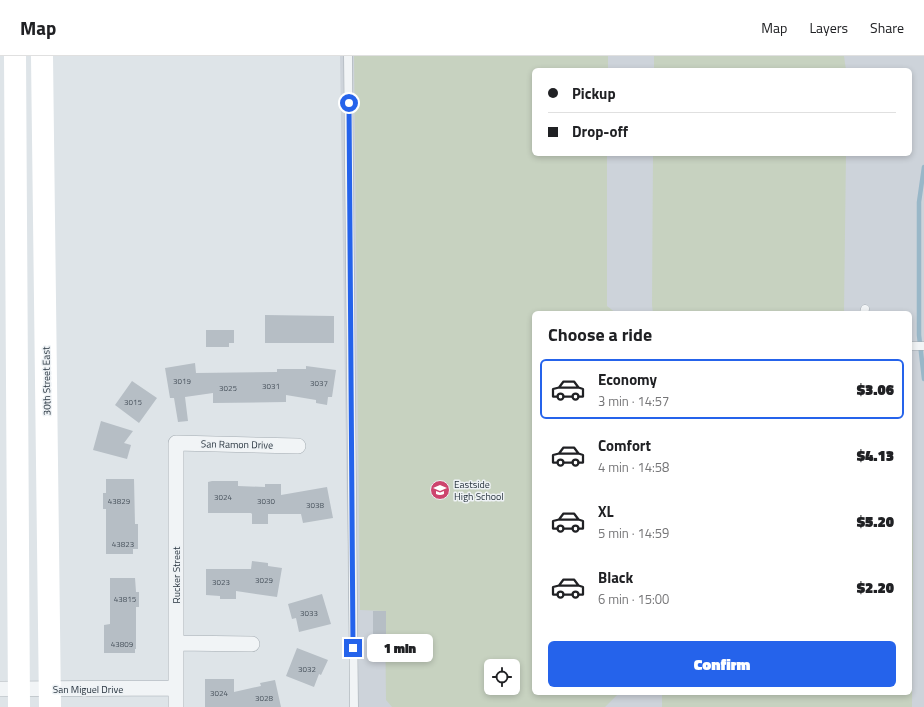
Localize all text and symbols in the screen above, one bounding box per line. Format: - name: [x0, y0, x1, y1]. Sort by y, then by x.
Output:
- text: Map: [20, 13, 56, 42]
- text: Map: [761, 17, 787, 38]
- text: Layers: [809, 17, 848, 38]
- text: Share: [870, 17, 904, 38]
- text: Pickup: [572, 82, 616, 105]
- route start: [340, 94, 358, 112]
- text: Drop-off: [572, 120, 628, 143]
- text: Choose a ride: [548, 321, 652, 348]
- street label: 30th Street East: [38, 346, 55, 416]
- text: Economy: [598, 368, 657, 391]
- icon: car: [550, 371, 586, 407]
- house number: 3019: [173, 375, 191, 387]
- house number: 3037: [310, 377, 328, 389]
- text: $3.06: [857, 378, 894, 401]
- house number: 3031: [262, 380, 280, 392]
- house number: 3025: [219, 382, 237, 394]
- text: 3 min · 14:57: [598, 391, 669, 411]
- house number: 3015: [124, 396, 142, 408]
- text: Comfort: [598, 434, 651, 457]
- street label: San Ramon Drive: [201, 436, 273, 453]
- icon: car: [550, 437, 586, 473]
- text: $4.13: [857, 444, 894, 467]
- text: 4 min · 14:58: [598, 457, 669, 477]
- place label: Eastside High School: [454, 477, 504, 504]
- school or university icon: Eastside High School: [429, 479, 451, 501]
- house number: 3024: [214, 491, 232, 503]
- house number: 43829: [108, 495, 131, 507]
- house number: 3030: [257, 495, 275, 507]
- house number: 3038: [306, 499, 324, 511]
- text: XL: [598, 500, 614, 523]
- icon: car: [550, 503, 586, 539]
- text: $5.20: [857, 510, 894, 533]
- text: 5 min · 14:59: [598, 523, 669, 543]
- house number: 43823: [112, 538, 134, 550]
- street label: Rucker Street: [169, 546, 184, 603]
- text: Black: [598, 566, 633, 589]
- icon: car: [550, 569, 586, 605]
- house number: 3029: [255, 574, 273, 586]
- house number: 3023: [212, 576, 230, 588]
- text: $2.20: [857, 576, 894, 599]
- text: 6 min · 15:00: [598, 589, 669, 609]
- house number: 43815: [114, 593, 137, 605]
- house number: 3033: [300, 607, 318, 619]
- callout: 1 min: [367, 634, 433, 662]
- house number: 43809: [111, 638, 134, 650]
- text: 1 min: [384, 638, 416, 658]
- route end: [344, 639, 362, 657]
- button: Confirm: [548, 641, 896, 687]
- map controls: [484, 659, 520, 695]
- button: locate: [484, 659, 520, 695]
- house number: 3032: [298, 663, 316, 675]
- street label: San Miguel Drive: [53, 682, 123, 697]
- house number: 3024: [210, 687, 228, 699]
- house number: 3028: [255, 692, 273, 704]

